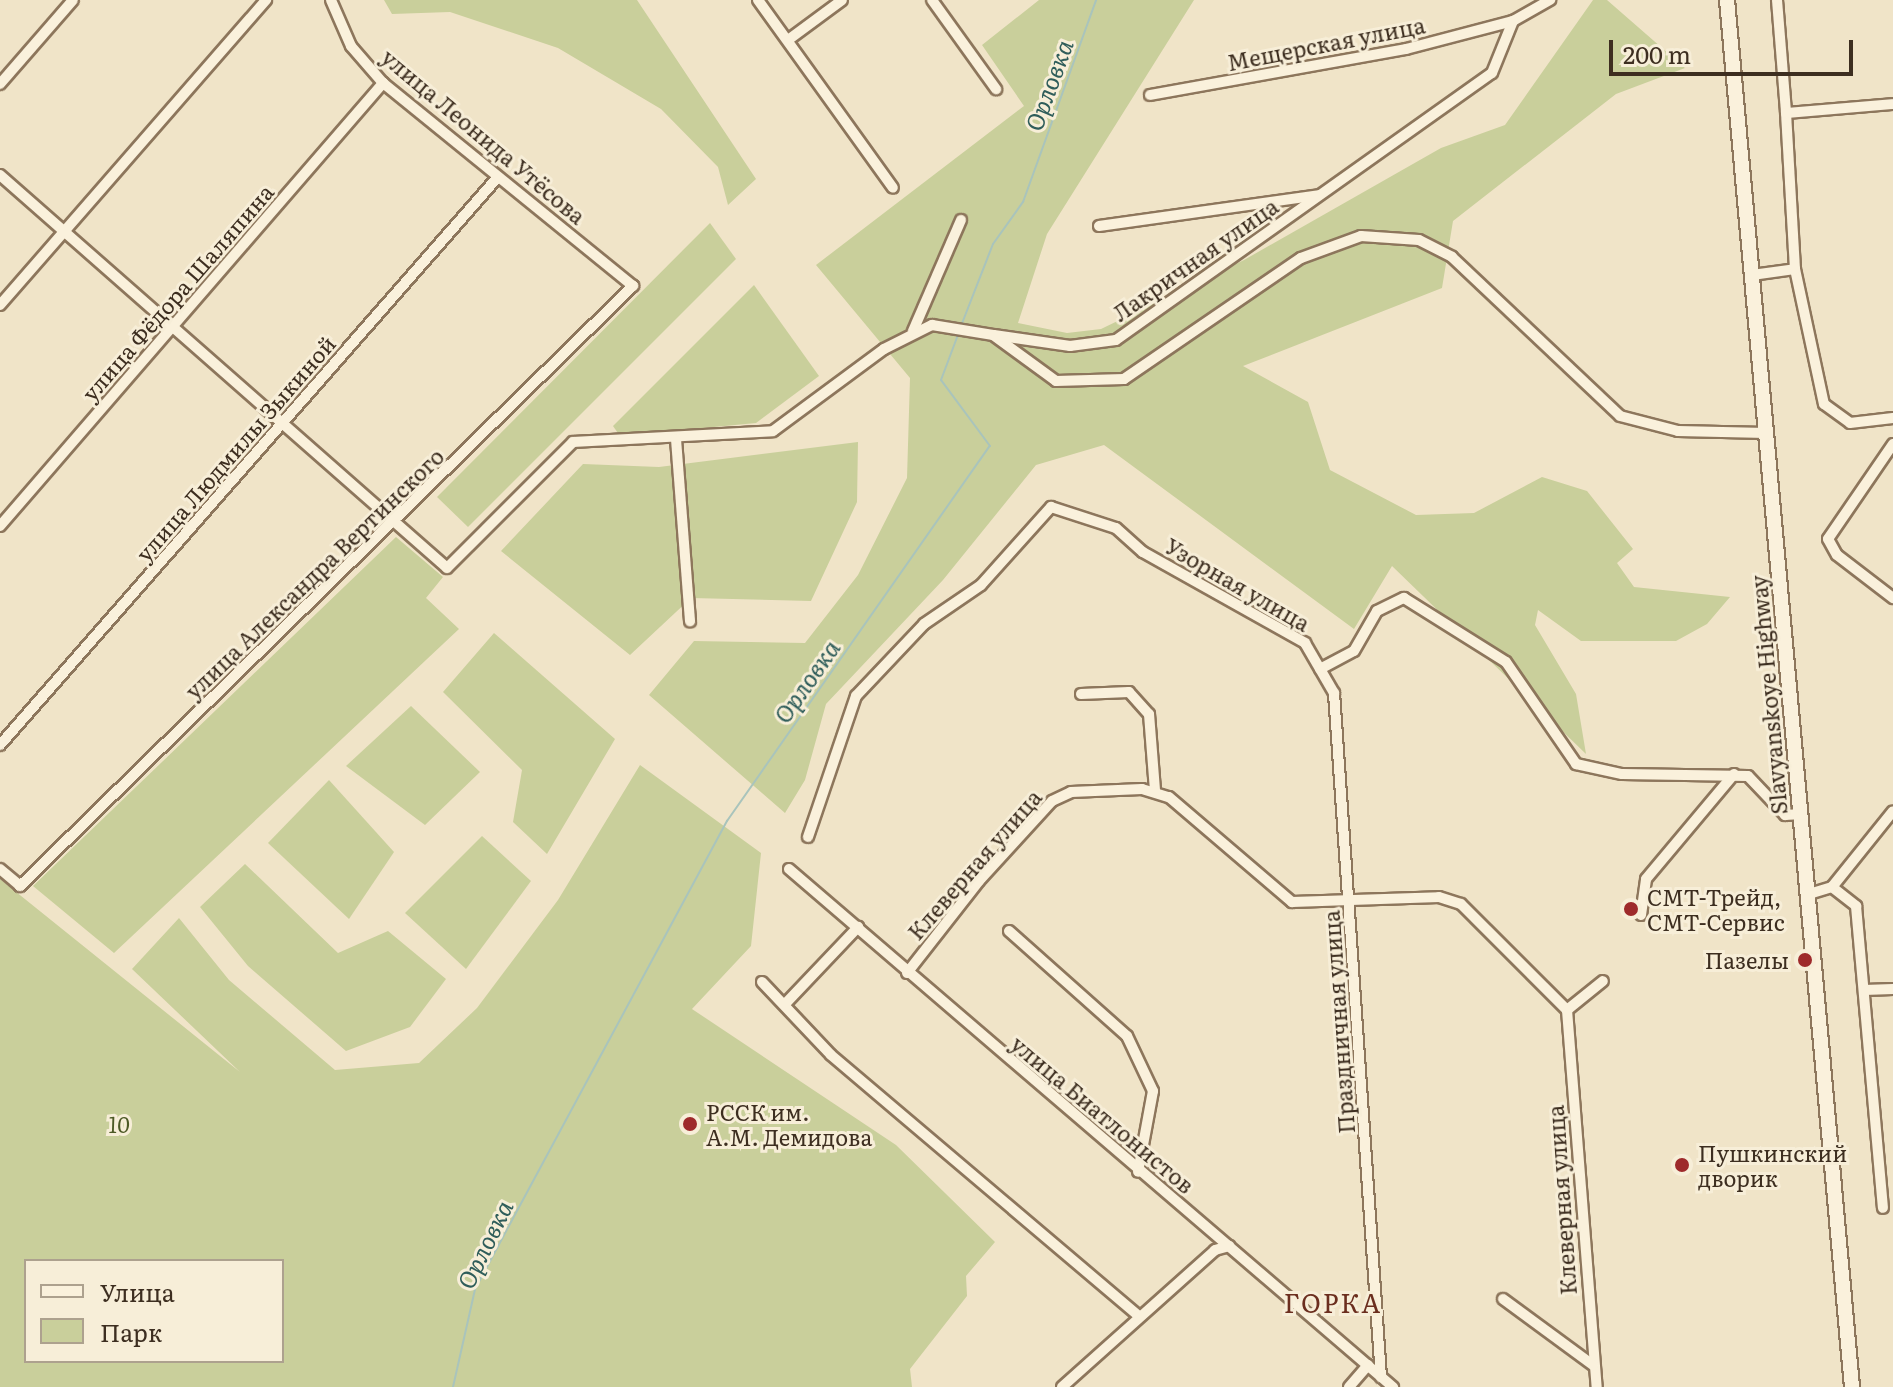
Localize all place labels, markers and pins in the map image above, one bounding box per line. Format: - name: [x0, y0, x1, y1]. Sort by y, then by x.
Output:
- place label: СМТ-Трейд, СМТ-Сервис: [1647, 883, 1785, 934]
- marker: СМТ-Трейд, СМТ-Сервис: [1622, 900, 1640, 918]
- place label: Пазелы: [1705, 947, 1789, 973]
- marker: Пазелы: [1796, 951, 1814, 969]
- place label: РССК им. А.М. Демидова: [706, 1098, 872, 1150]
- marker: РССК им. А.М. Демидова: [681, 1115, 699, 1133]
- place label: Пушкинский дворик: [1698, 1139, 1847, 1190]
- marker: Пушкинский дворик: [1673, 1156, 1691, 1174]

